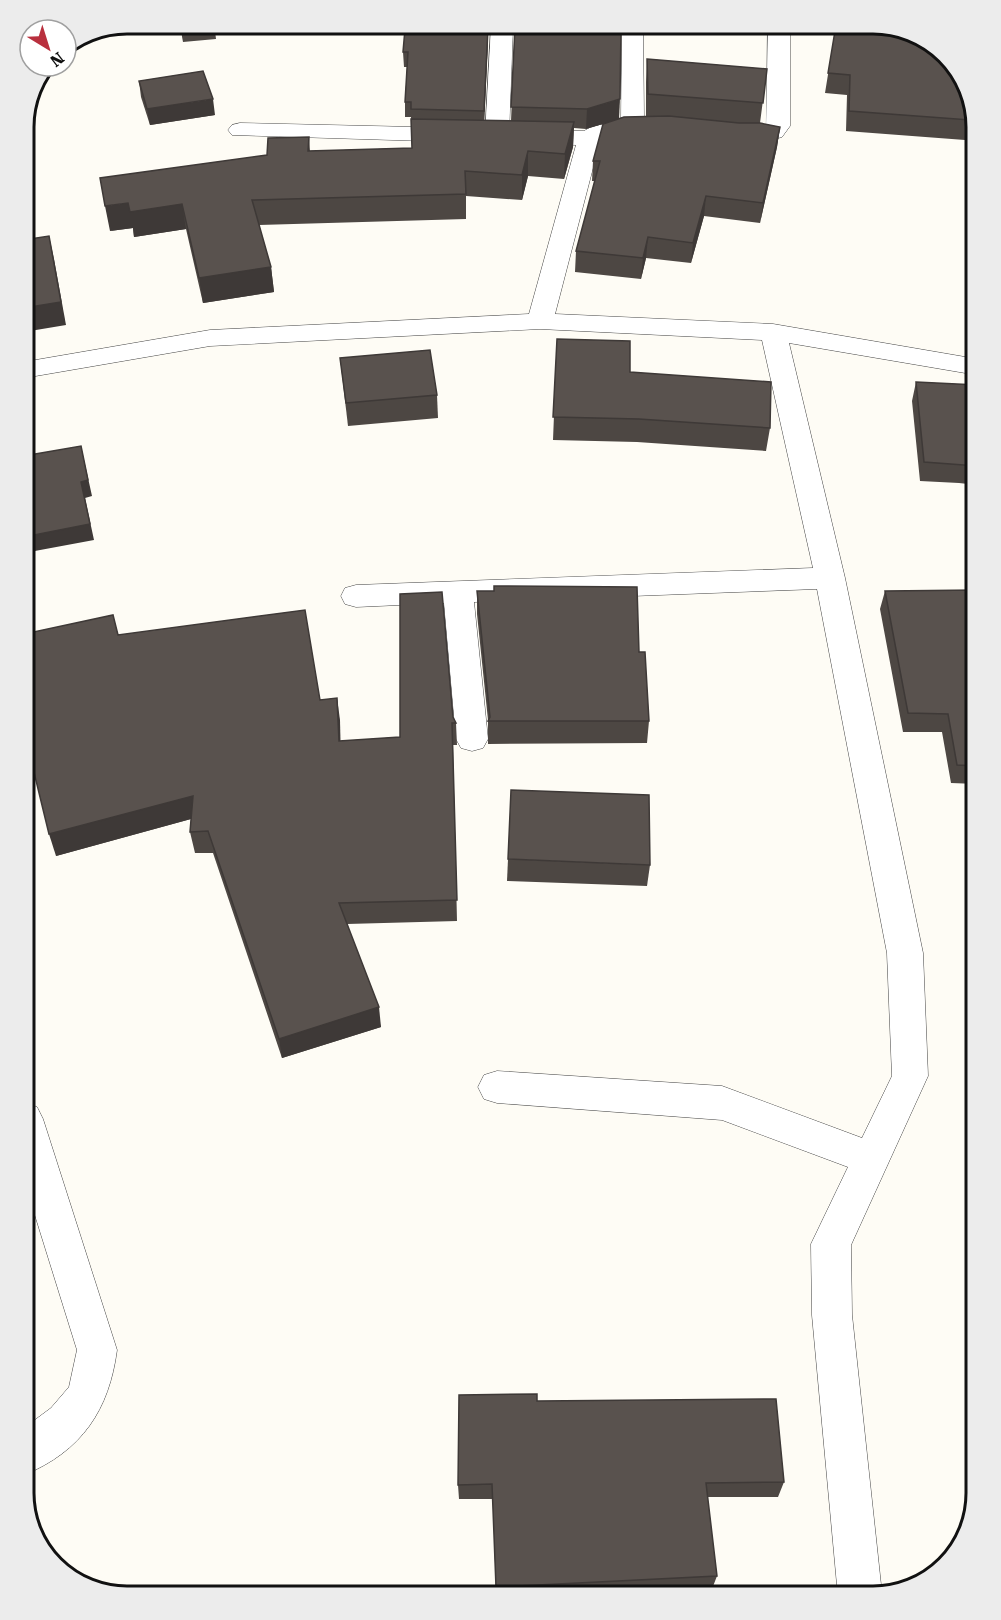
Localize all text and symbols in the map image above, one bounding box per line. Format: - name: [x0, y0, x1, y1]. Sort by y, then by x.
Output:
- north arrow: [18, 18, 78, 78]
- text: N: [46, 48, 68, 71]

